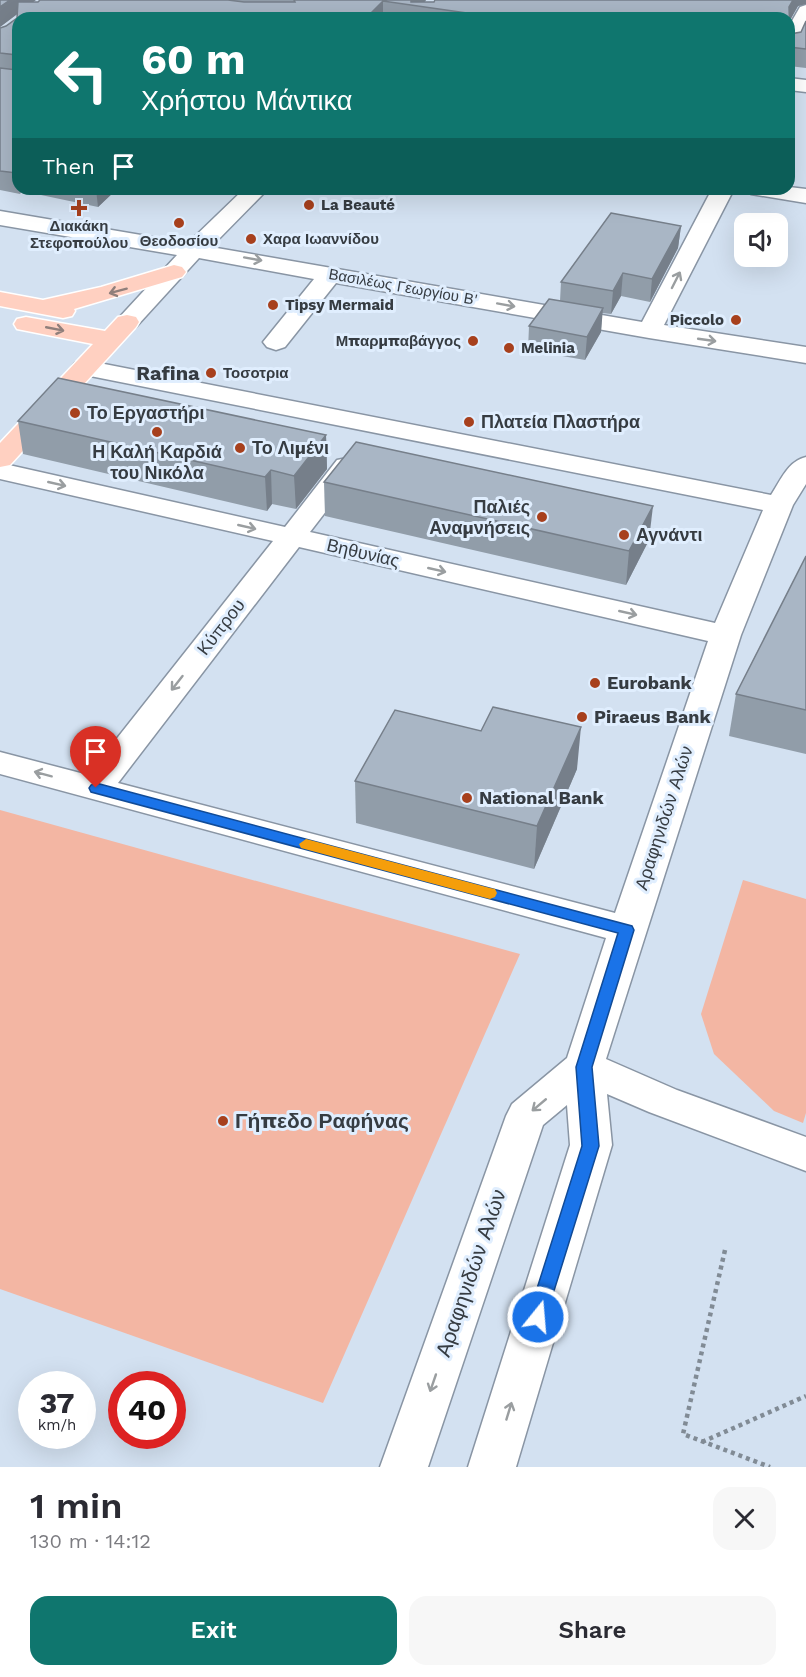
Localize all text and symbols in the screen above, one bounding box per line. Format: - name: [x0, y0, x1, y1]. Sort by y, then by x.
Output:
- text: 60 m: [141, 35, 245, 84]
- icon: left: [42, 36, 120, 114]
- text: Χρήστου Μάντικα: [141, 85, 352, 117]
- icon: arrive: [107, 150, 140, 183]
- text: Then: [42, 154, 95, 179]
- place label: La Beauté: [321, 196, 395, 214]
- marker: La Beauté: [302, 198, 316, 212]
- marker: Διακάκη Στεφοπούλου: [72, 201, 86, 215]
- map controls: [734, 213, 788, 267]
- button: sound: [734, 213, 788, 267]
- marker: Θεοδοσίου: [172, 216, 186, 230]
- place label: Διακάκη Στεφοπούλου: [30, 217, 128, 252]
- place label: Χαρα Ιωαννίδου: [263, 230, 379, 248]
- place label: Θεοδοσίου: [140, 232, 219, 250]
- marker: Χαρα Ιωαννίδου: [244, 232, 258, 246]
- one-way arrow: [242, 254, 262, 265]
- street label: Βασιλέως Γεωργίου Β': [327, 265, 479, 309]
- one-way arrow: [671, 271, 682, 289]
- one-way arrow: [109, 285, 128, 297]
- place label: Tipsy Mermaid: [285, 296, 394, 314]
- marker: Tipsy Mermaid: [266, 298, 280, 312]
- one-way arrow: [496, 300, 516, 311]
- place label: Piccolo: [670, 311, 724, 329]
- marker: Piccolo: [729, 313, 743, 327]
- one-way arrow: [44, 324, 64, 335]
- place label: Μπαρμπαβάγγος: [336, 332, 461, 350]
- marker: Μπαρμπαβάγγος: [466, 334, 480, 348]
- one-way arrow: [697, 335, 717, 346]
- place label: Melinia: [521, 339, 575, 357]
- marker: Melinia: [502, 341, 516, 355]
- district label: Rafina: [136, 361, 200, 385]
- place label: Τοσοτρια: [223, 364, 289, 382]
- marker: Τοσοτρια: [204, 366, 218, 380]
- place label: Το Εργαστήρι: [87, 402, 205, 423]
- marker: Το Εργαστήρι: [68, 406, 82, 420]
- place label: Πλατεία Πλαστήρα: [481, 411, 640, 432]
- marker: Πλατεία Πλαστήρα: [462, 415, 476, 429]
- marker: Η Καλή Καρδιά του Νικόλα: [150, 425, 164, 439]
- place label: Το Λιμένι: [252, 437, 329, 458]
- place label: Η Καλή Καρδιά του Νικόλα: [92, 441, 222, 483]
- marker: Το Λιμένι: [233, 441, 247, 455]
- one-way arrow: [47, 479, 66, 491]
- place label: Παλιές Αναμνήσεις: [429, 496, 530, 538]
- marker: Παλιές Αναμνήσεις: [535, 510, 549, 524]
- one-way arrow: [238, 522, 257, 534]
- place label: Αγνάντι: [636, 524, 702, 545]
- marker: Αγνάντι: [617, 528, 631, 542]
- street label: Βηθυνίας: [325, 534, 402, 571]
- one-way arrow: [427, 565, 447, 576]
- street label: Κύπρου: [192, 595, 249, 659]
- one-way arrow: [617, 608, 637, 619]
- place label: Eurobank: [607, 672, 693, 693]
- one-way arrow: [171, 675, 184, 691]
- marker: Eurobank: [588, 676, 602, 690]
- place label: Piraeus Bank: [594, 706, 711, 727]
- marker: Piraeus Bank: [575, 710, 589, 724]
- pin: [70, 726, 121, 788]
- icon: arrive: [79, 735, 112, 768]
- street label: Αραφηνιδών Αλών: [630, 743, 697, 893]
- one-way arrow: [33, 768, 52, 779]
- place label: National Bank: [479, 787, 605, 808]
- marker: National Bank: [460, 791, 474, 805]
- one-way arrow: [531, 1098, 547, 1111]
- place label: Γήπεδο Ραφήνας: [235, 1108, 409, 1133]
- marker: Γήπεδο Ραφήνας: [216, 1114, 230, 1128]
- street label: Αραφηνιδών Αλών: [430, 1186, 511, 1360]
- position arrow: [506, 1285, 570, 1349]
- speed limit sign: 40: [108, 1371, 186, 1449]
- one-way arrow: [427, 1373, 438, 1392]
- text: 37: [39, 1385, 75, 1420]
- one-way arrow: [504, 1402, 515, 1421]
- text: km/h: [38, 1416, 76, 1434]
- text: 1 min: [30, 1485, 122, 1527]
- button: close: [713, 1487, 776, 1550]
- text: 130 m · 14:12: [30, 1529, 151, 1553]
- button: Exit: [30, 1596, 397, 1665]
- button: Share: [409, 1596, 776, 1665]

